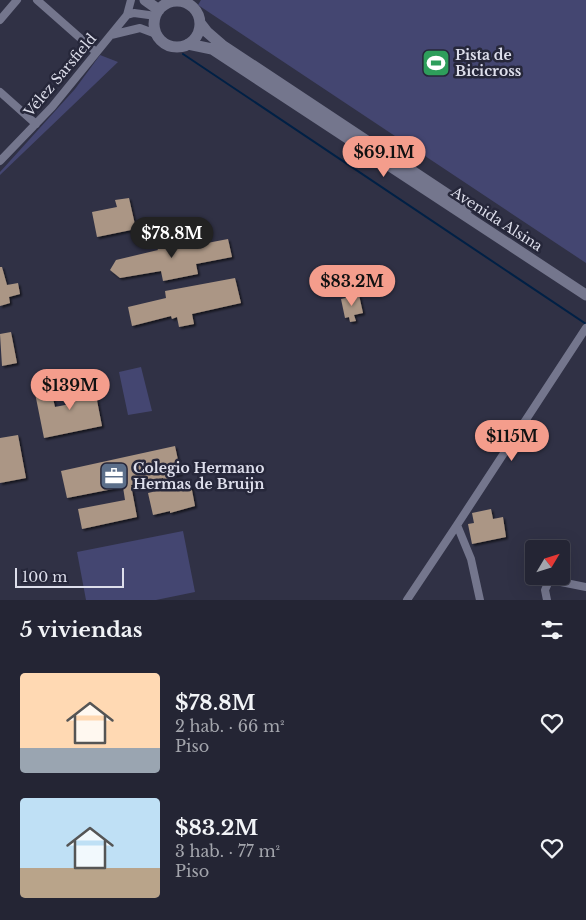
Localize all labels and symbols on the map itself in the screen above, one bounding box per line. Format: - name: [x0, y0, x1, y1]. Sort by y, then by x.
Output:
- street label: Vélez Sarsfield: [19, 29, 100, 121]
- place label: Pista de Bicicross: [455, 46, 522, 80]
- sports icon: Pista de Bicicross: [421, 48, 451, 78]
- pin: $69.1M: [343, 136, 425, 178]
- street label: Avenida Alsina: [447, 182, 546, 255]
- pin: $78.8M: [131, 216, 213, 259]
- pin: $83.2M: [311, 264, 393, 307]
- pin: $139M: [35, 368, 105, 411]
- pin: $115M: [477, 420, 547, 462]
- place label: Colegio Hermano Hermas de Bruijn: [133, 459, 265, 493]
- office icon: Colegio Hermano Hermas de Bruijn: [99, 461, 129, 491]
- north arrow: [525, 540, 570, 585]
- scale bar: [15, 565, 124, 588]

